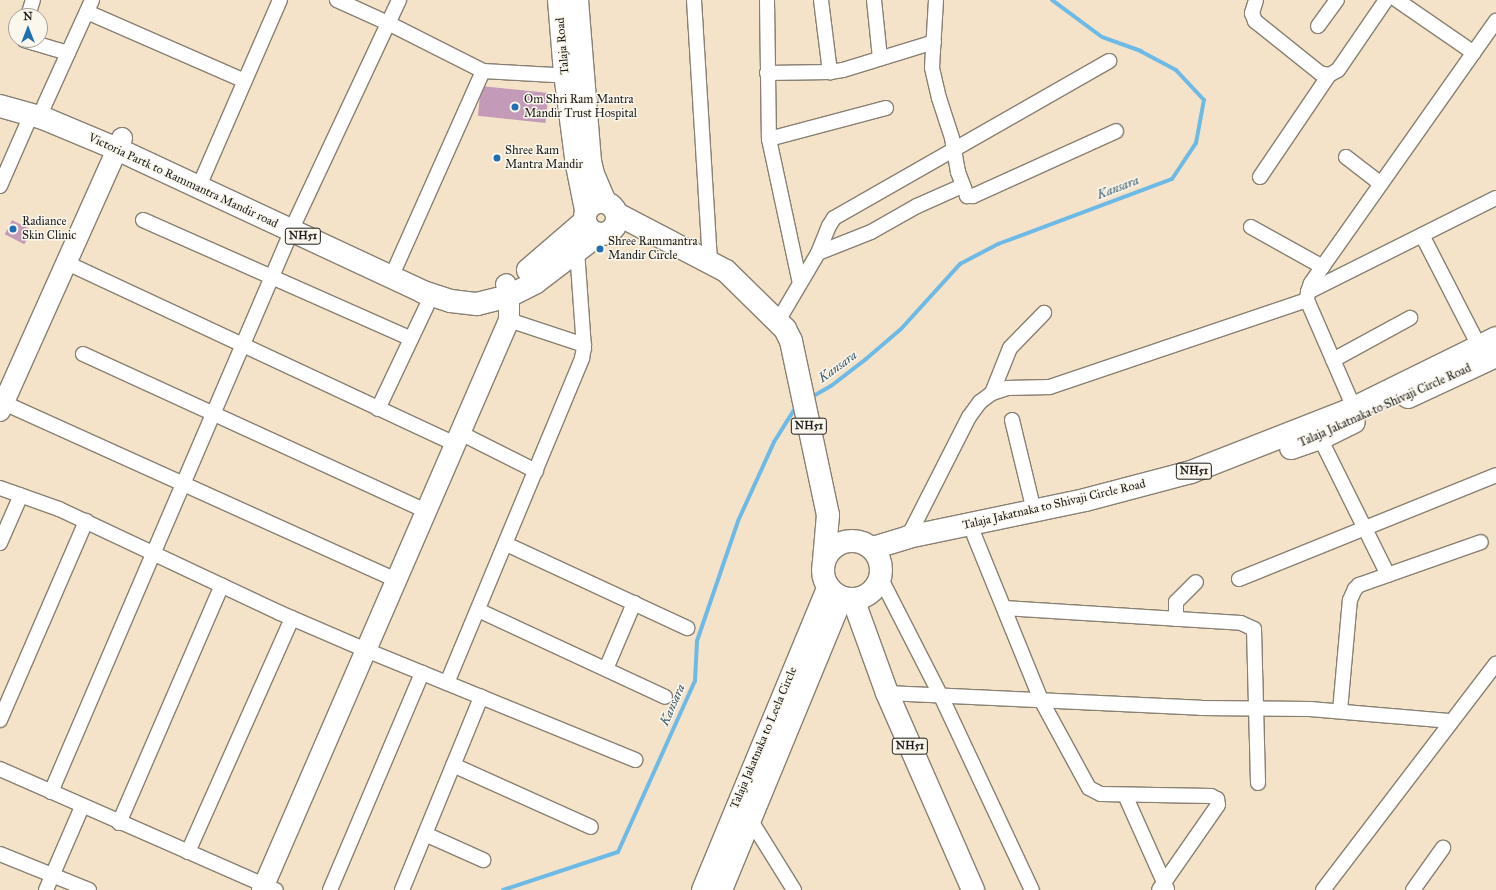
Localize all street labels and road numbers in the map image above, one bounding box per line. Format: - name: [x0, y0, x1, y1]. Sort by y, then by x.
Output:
- street label: Talaja Road: [553, 17, 573, 75]
- street label: Victoria Partk to Rammantra Mandir road: [86, 131, 280, 231]
- road number: NH51: [284, 227, 322, 245]
- street label: Talaja Jakatnaka to Shivaji Circle Road: [1296, 361, 1474, 451]
- road number: NH51: [790, 417, 828, 435]
- road number: NH51: [1175, 462, 1213, 480]
- street label: Talaja Jakatnaka to Shivaji Circle Road: [961, 477, 1147, 533]
- street label: Talaja Jakatnaka to Leela Circle: [728, 665, 800, 811]
- road number: NH51: [891, 737, 929, 755]

